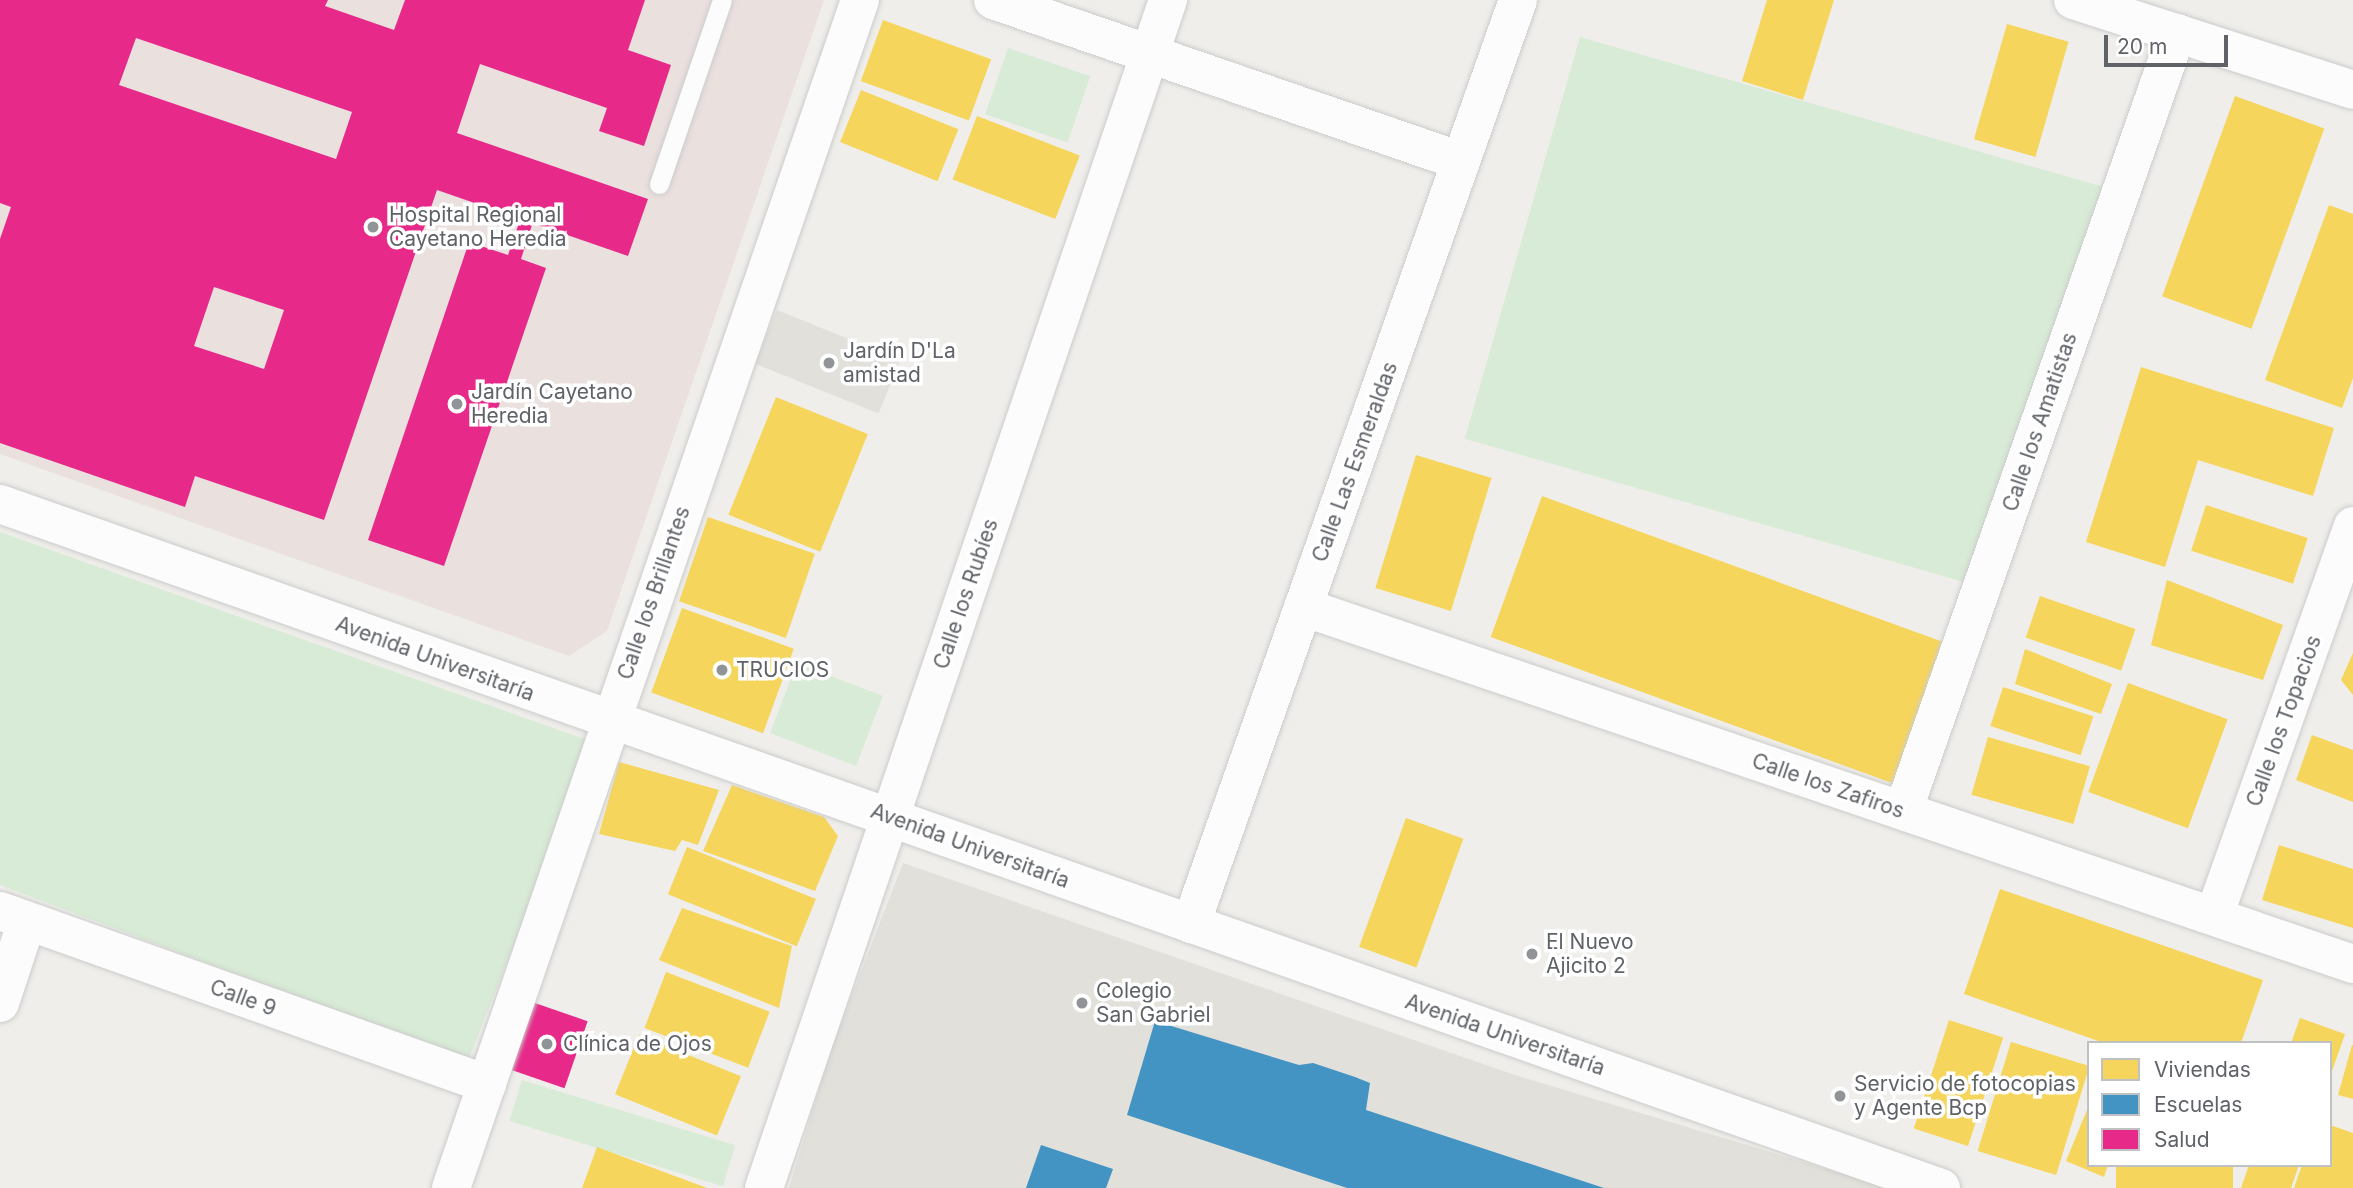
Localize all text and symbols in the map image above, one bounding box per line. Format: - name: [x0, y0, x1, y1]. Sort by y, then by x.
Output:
- scale bar: [2108, 21, 2232, 65]
- text: 20 m: [2117, 34, 2167, 59]
- place label: Hospital Regional Cayetano Heredia: [389, 202, 567, 252]
- marker: Hospital Regional Cayetano Heredia: [363, 217, 383, 237]
- street label: Calle los Amatistas: [1998, 329, 2082, 515]
- place label: Jardín D'La amistad: [843, 338, 956, 388]
- marker: Jardín D'La amistad: [821, 355, 837, 371]
- street label: Calle Las Esmeraldas: [1307, 359, 1403, 565]
- place label: Jardín Cayetano Heredia: [471, 379, 633, 429]
- marker: Jardín Cayetano Heredia: [449, 396, 465, 412]
- street label: Calle los Brillantes: [613, 503, 695, 683]
- street label: Calle los Rubíes: [928, 516, 1004, 672]
- street label: Avenida Universitaría: [332, 611, 538, 707]
- street label: Calle los Topacios: [2241, 632, 2327, 810]
- place label: TRUCIOS: [736, 657, 829, 683]
- marker: TRUCIOS: [714, 662, 730, 678]
- street label: Calle los Zafiros: [1749, 748, 1907, 824]
- street label: Avenida Universitaría: [867, 798, 1073, 894]
- place label: El Nuevo Ajicito 2: [1546, 929, 1634, 979]
- marker: El Nuevo Ajicito 2: [1524, 946, 1540, 962]
- street label: Calle 9: [207, 974, 279, 1022]
- place label: Colegio San Gabriel: [1096, 978, 1211, 1028]
- street label: Avenida Universitaría: [1402, 989, 1608, 1081]
- marker: Colegio San Gabriel: [1074, 995, 1090, 1011]
- place label: Clínica de Ojos: [563, 1031, 712, 1057]
- marker: Clínica de Ojos: [537, 1034, 557, 1054]
- legend: [2087, 1041, 2332, 1167]
- text: Viviendas: [2154, 1057, 2251, 1082]
- place label: Servicio de fotocopias y Agente Bcp: [1854, 1071, 2076, 1121]
- marker: Servicio de fotocopias y Agente Bcp: [1832, 1088, 1848, 1104]
- text: Escuelas: [2154, 1092, 2242, 1117]
- text: Salud: [2154, 1127, 2210, 1152]

